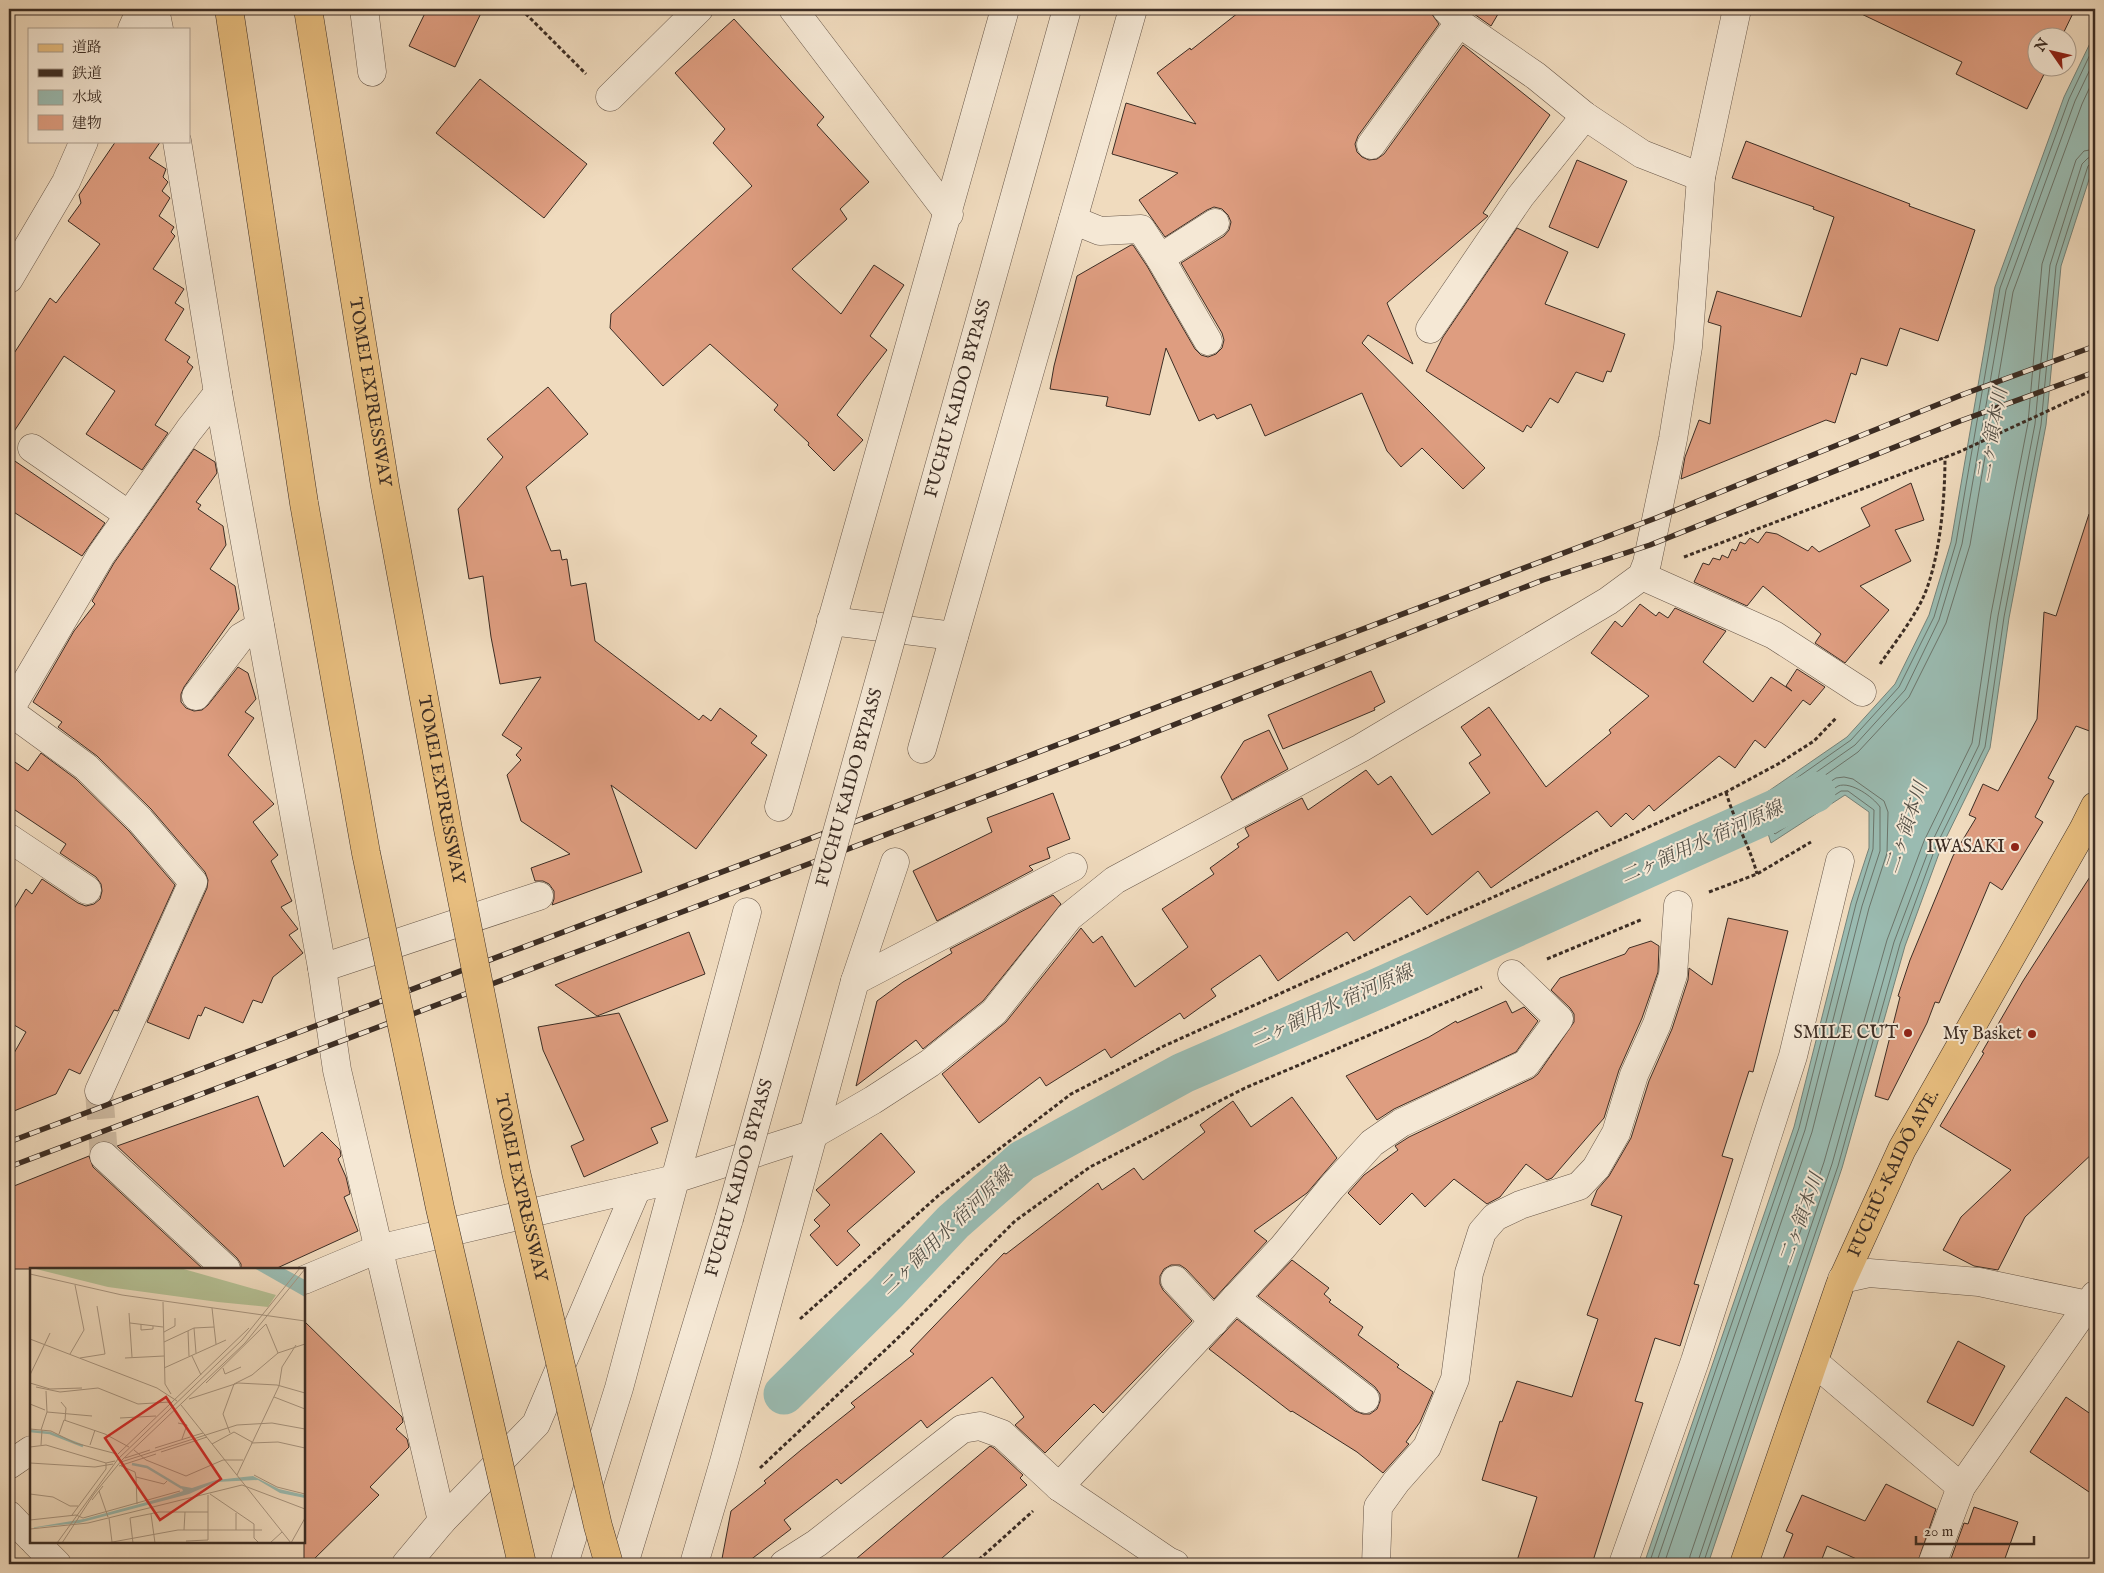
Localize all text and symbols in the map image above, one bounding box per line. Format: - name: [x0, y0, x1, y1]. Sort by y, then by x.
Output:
- legend: [28, 28, 190, 142]
- north arrow: [2026, 28, 2076, 78]
- text: N: [2031, 35, 2053, 56]
- text: 道路: [72, 38, 102, 57]
- text: 鉄道: [72, 64, 102, 83]
- text: 水域: [72, 88, 102, 107]
- text: 建物: [72, 114, 102, 133]
- street label: TOMEI EXPRESSWAY: [343, 296, 397, 489]
- street label: FUCHU KAIDO BYPASS: [920, 297, 997, 500]
- water label: 二ヶ領本川: [1972, 384, 2014, 484]
- street label: FUCHU KAIDO BYPASS: [811, 686, 888, 889]
- street label: TOMEI EXPRESSWAY: [412, 693, 470, 887]
- water label: 二ヶ領本川: [1880, 777, 1934, 877]
- water label: 二ヶ領用水 宿河原線: [1617, 796, 1789, 890]
- place label: IWASAKI: [1927, 836, 2005, 859]
- marker: IWASAKI: [2009, 841, 2021, 853]
- water label: 二ヶ領用水 宿河原線: [1247, 960, 1419, 1054]
- place label: SMILE CUT: [1793, 1022, 1898, 1045]
- place label: My Basket: [1943, 1023, 2022, 1046]
- marker: SMILE CUT: [1902, 1027, 1914, 1039]
- marker: My Basket: [2026, 1028, 2038, 1040]
- street label: FUCHU KAIDO BYPASS: [701, 1076, 779, 1280]
- street label: FUCHŪ-KAIDŌ AVE.: [1843, 1085, 1945, 1261]
- street label: TOMEI EXPRESSWAY: [489, 1092, 553, 1285]
- water label: 二ヶ領用水 宿河原線: [876, 1161, 1020, 1301]
- water label: 二ヶ領本川: [1774, 1168, 1830, 1268]
- inset map: [30, 1268, 305, 1543]
- scale bar: [1916, 1513, 2034, 1545]
- text: 20 m: [1924, 1522, 1954, 1541]

